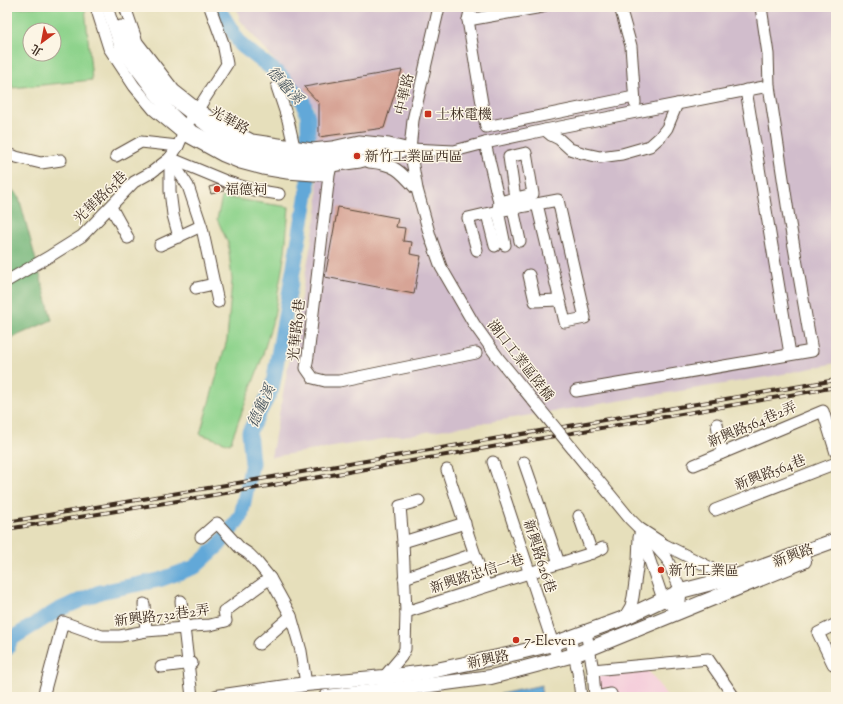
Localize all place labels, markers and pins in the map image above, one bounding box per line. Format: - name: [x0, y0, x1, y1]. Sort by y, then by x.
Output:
- place label: 士林電機: [436, 106, 492, 126]
- marker: 士林電機: [423, 109, 433, 119]
- place label: 新竹工業區西區: [365, 148, 463, 168]
- marker: 新竹工業區西區: [352, 151, 362, 161]
- place label: 福德祠: [225, 181, 267, 201]
- marker: 福德祠: [212, 184, 222, 194]
- place label: 新竹工業區: [669, 562, 739, 582]
- marker: 新竹工業區: [656, 565, 666, 575]
- place label: 7-Eleven: [524, 632, 576, 652]
- marker: 7-Eleven: [511, 635, 521, 645]

